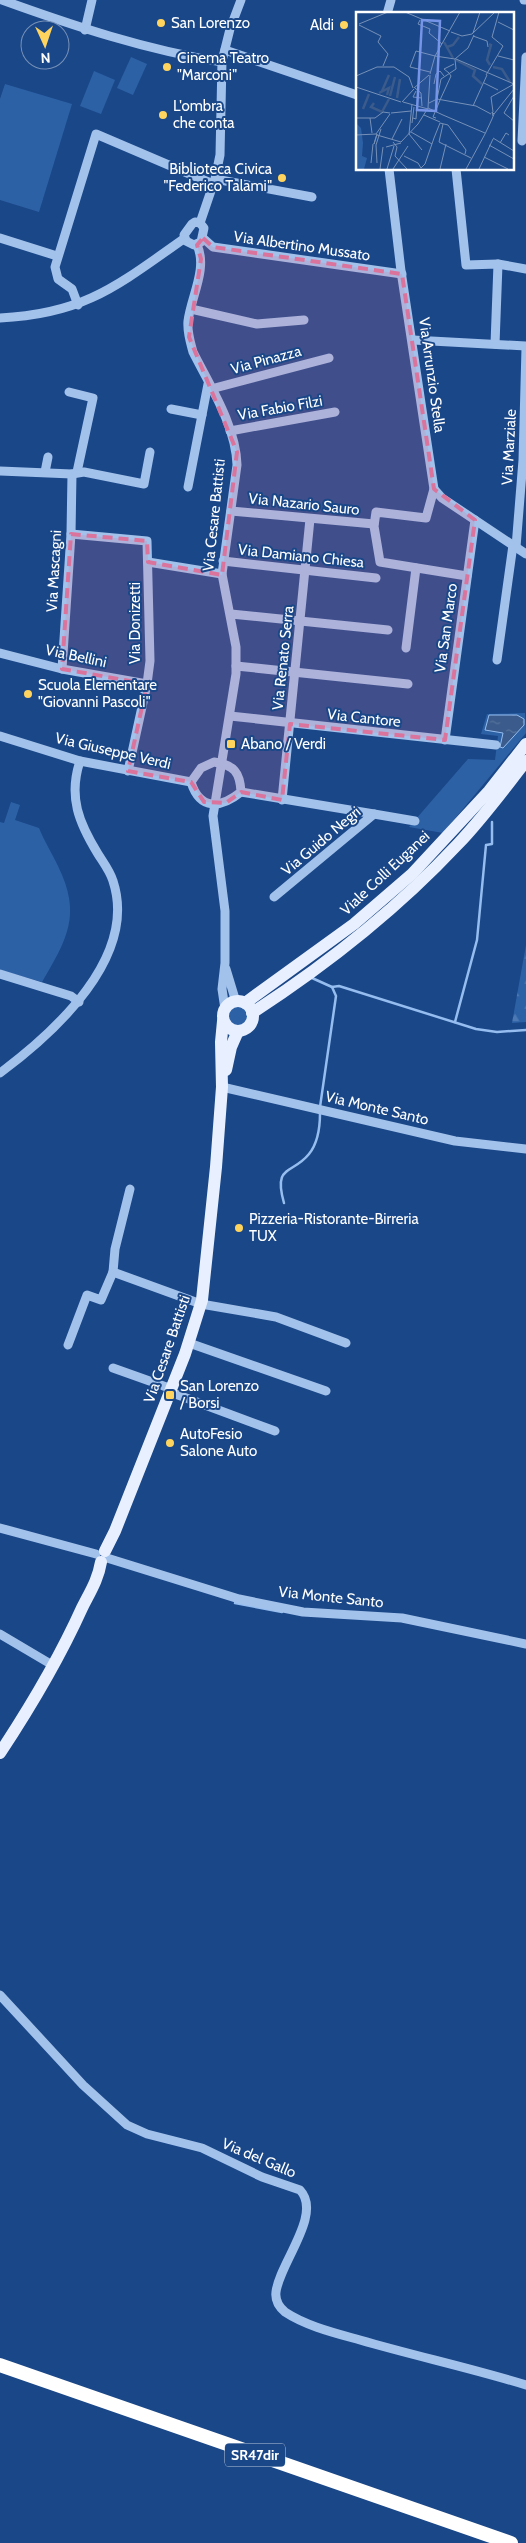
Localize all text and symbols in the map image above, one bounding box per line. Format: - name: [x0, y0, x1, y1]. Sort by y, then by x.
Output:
- inset map: [356, 12, 514, 170]
- place label: San Lorenzo: [171, 14, 250, 32]
- place label: Aldi: [310, 16, 334, 34]
- marker: San Lorenzo: [155, 17, 167, 29]
- marker: Aldi: [338, 19, 350, 31]
- north arrow: [20, 20, 70, 70]
- text: N: [40, 49, 51, 67]
- place label: Cinema Teatro "Marconi": [177, 49, 269, 84]
- marker: Cinema Teatro "Marconi": [161, 61, 173, 73]
- place label: L'ombra che conta: [173, 97, 235, 132]
- marker: L'ombra che conta: [157, 109, 169, 121]
- place label: Biblioteca Civica "Federico Talami": [163, 160, 273, 195]
- marker: Biblioteca Civica "Federico Talami": [276, 172, 288, 184]
- street label: Via Albertino Mussato: [233, 227, 371, 265]
- street label: Via Arrunzio Stella: [415, 316, 449, 434]
- street label: Via Pinazza: [229, 342, 304, 378]
- street label: Via Fabio Filzi: [236, 392, 324, 424]
- street label: Via Marziale: [498, 408, 520, 486]
- street label: Via Cesare Battisti: [199, 458, 229, 572]
- street label: Via Nazario Sauro: [248, 489, 360, 519]
- street label: Via Mascagni: [43, 530, 65, 612]
- street label: Via Damiano Chiesa: [237, 540, 366, 572]
- street label: Via Donizetti: [126, 582, 144, 664]
- street label: Via San Marco: [431, 582, 461, 674]
- street label: Via Renato Serra: [269, 604, 298, 711]
- street label: Via Bellini: [44, 641, 108, 671]
- place label: Scuola Elementare "Giovanni Pascoli": [38, 676, 157, 711]
- marker: Scuola Elementare "Giovanni Pascoli": [22, 688, 34, 700]
- street label: Via Cantore: [326, 705, 402, 731]
- street label: Via Giuseppe Verdi: [53, 729, 173, 773]
- place label: Abano / Verdi: [241, 735, 326, 753]
- marker: Abano / Verdi: [225, 738, 237, 750]
- street label: Via Guido Negri: [278, 803, 364, 879]
- street label: Viale Colli Euganei: [337, 827, 433, 919]
- street label: Via Monte Santo: [324, 1087, 430, 1129]
- place label: Pizzeria-Ristorante-Birreria TUX: [249, 1210, 419, 1245]
- marker: Pizzeria-Ristorante-Birreria TUX: [233, 1222, 245, 1234]
- street label: Via Cesare Battisti: [140, 1293, 194, 1405]
- place label: San Lorenzo / Borsi: [179, 1377, 259, 1412]
- marker: San Lorenzo / Borsi: [164, 1389, 176, 1401]
- place label: AutoFesio Salone Auto: [180, 1425, 257, 1460]
- marker: AutoFesio Salone Auto: [164, 1437, 176, 1449]
- street label: Via Monte Santo: [278, 1583, 384, 1611]
- street label: Via del Gallo: [219, 2134, 299, 2182]
- road number: SR47dir: [225, 2444, 285, 2466]

